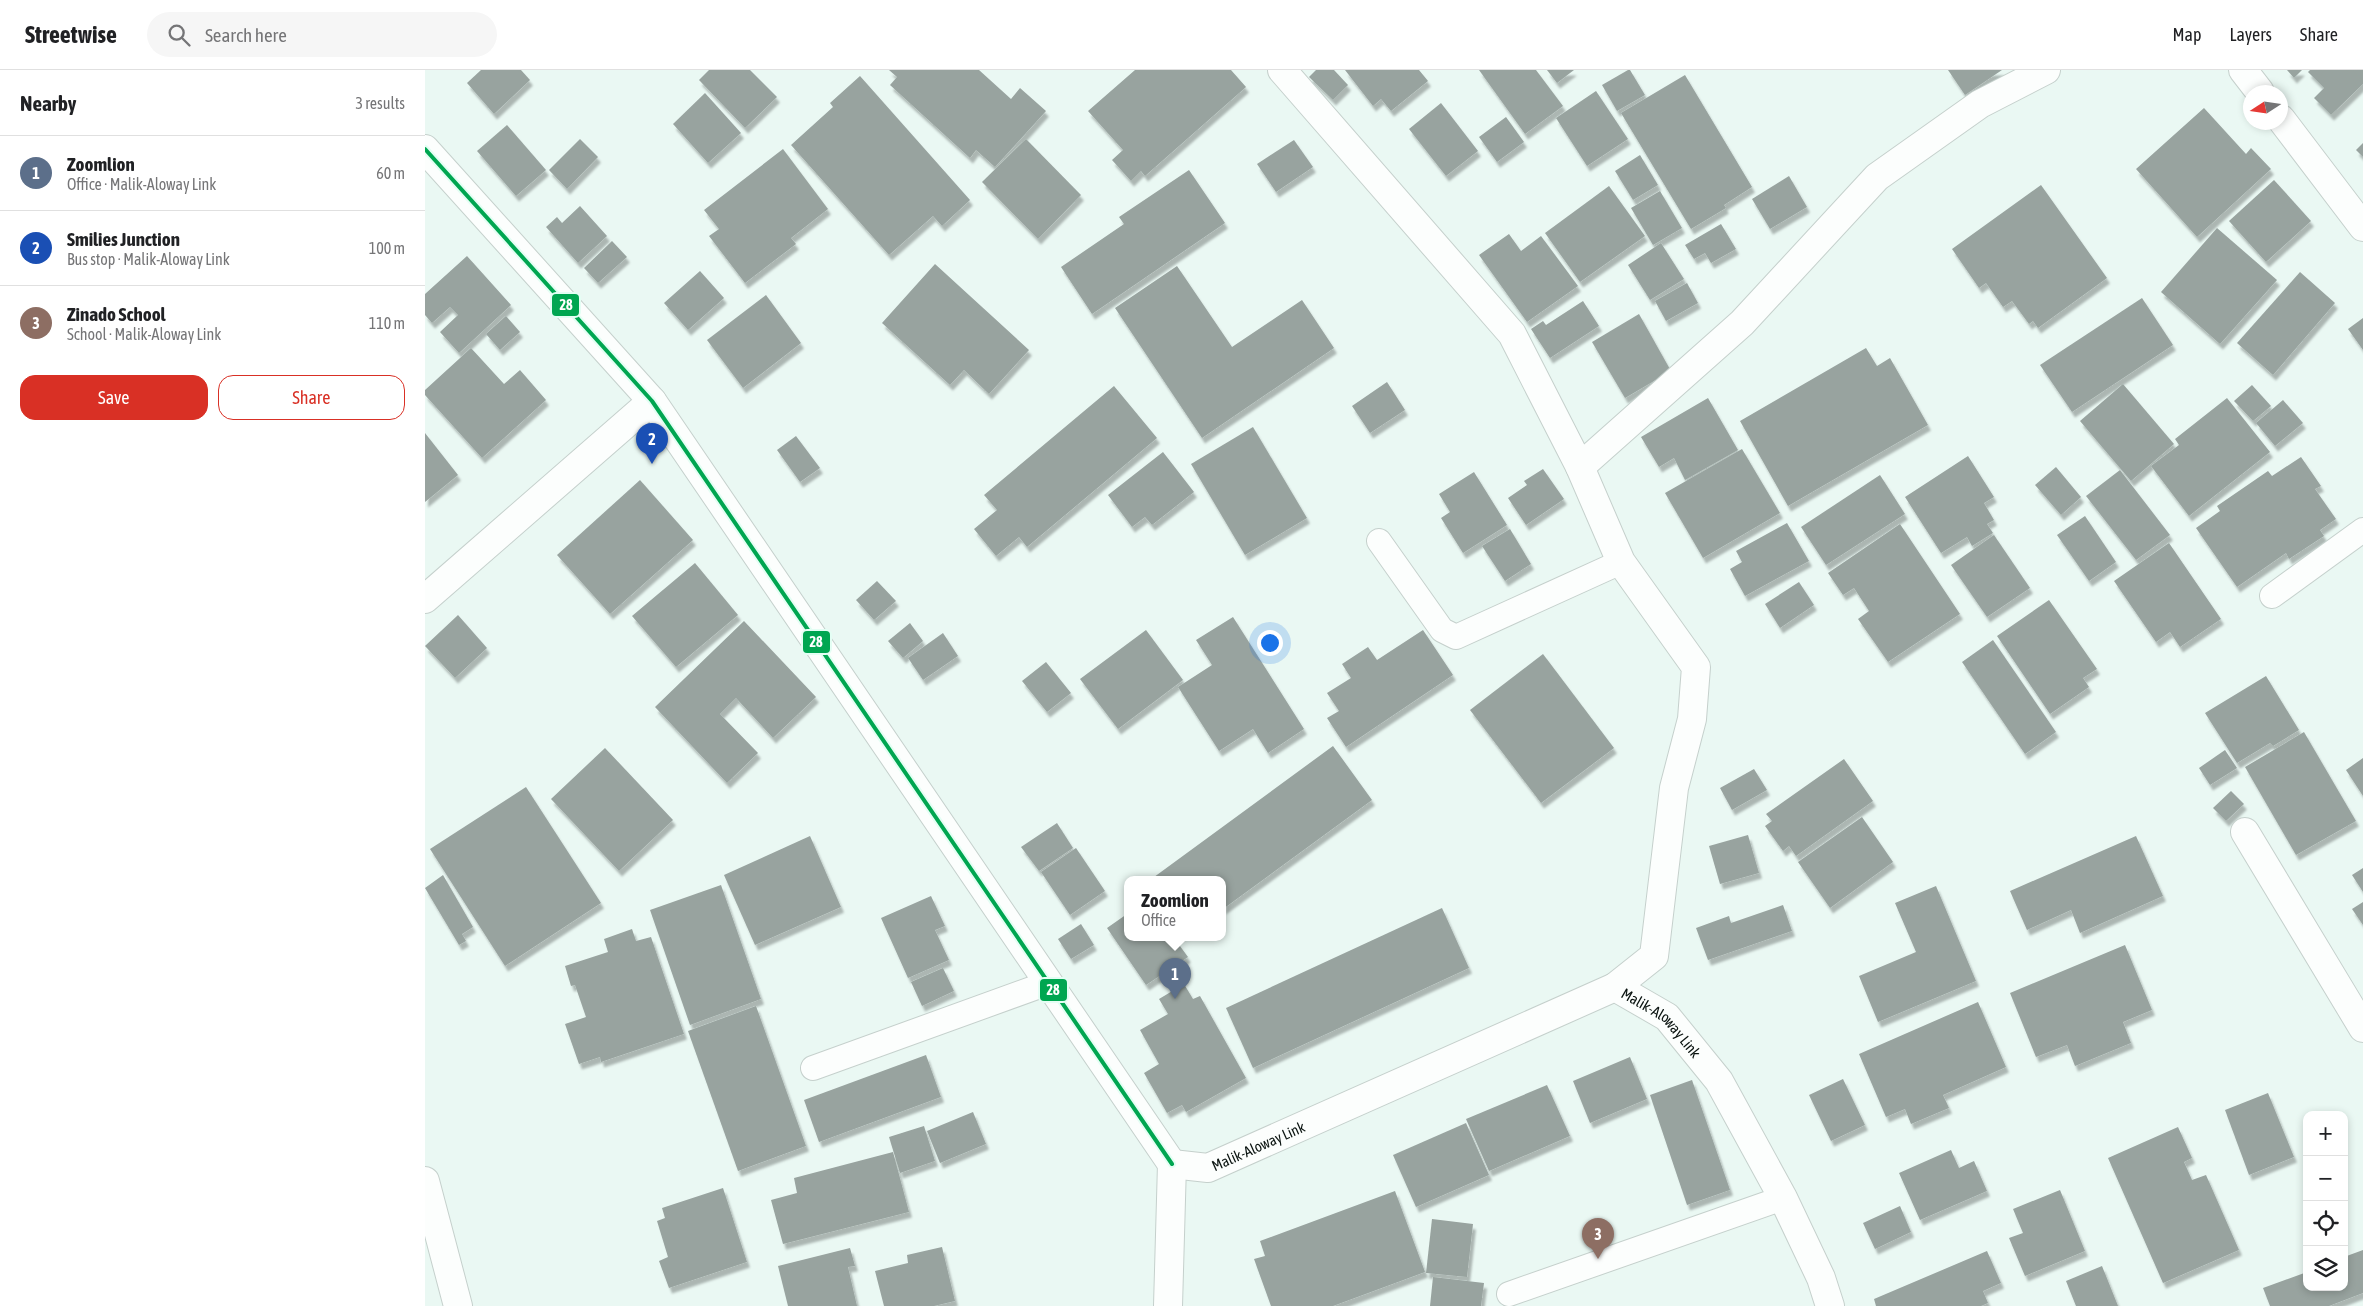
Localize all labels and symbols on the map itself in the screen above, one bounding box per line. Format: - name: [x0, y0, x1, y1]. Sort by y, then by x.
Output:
- north arrow: [2243, 85, 2288, 130]
- line badge: 28: [551, 293, 580, 317]
- text: 28: [559, 297, 573, 313]
- pin: 2: [636, 423, 668, 464]
- line badge: 28: [802, 630, 831, 654]
- your location: [1257, 630, 1283, 656]
- text: 28: [809, 634, 823, 650]
- pin: 1: [1159, 958, 1191, 999]
- line badge: 28: [1039, 978, 1068, 1002]
- text: 28: [1046, 982, 1060, 998]
- street label: Malik-Aloway Link: [1619, 984, 1705, 1061]
- street label: Malik-Aloway Link: [1209, 1117, 1308, 1174]
- pin: 3: [1582, 1218, 1614, 1259]

